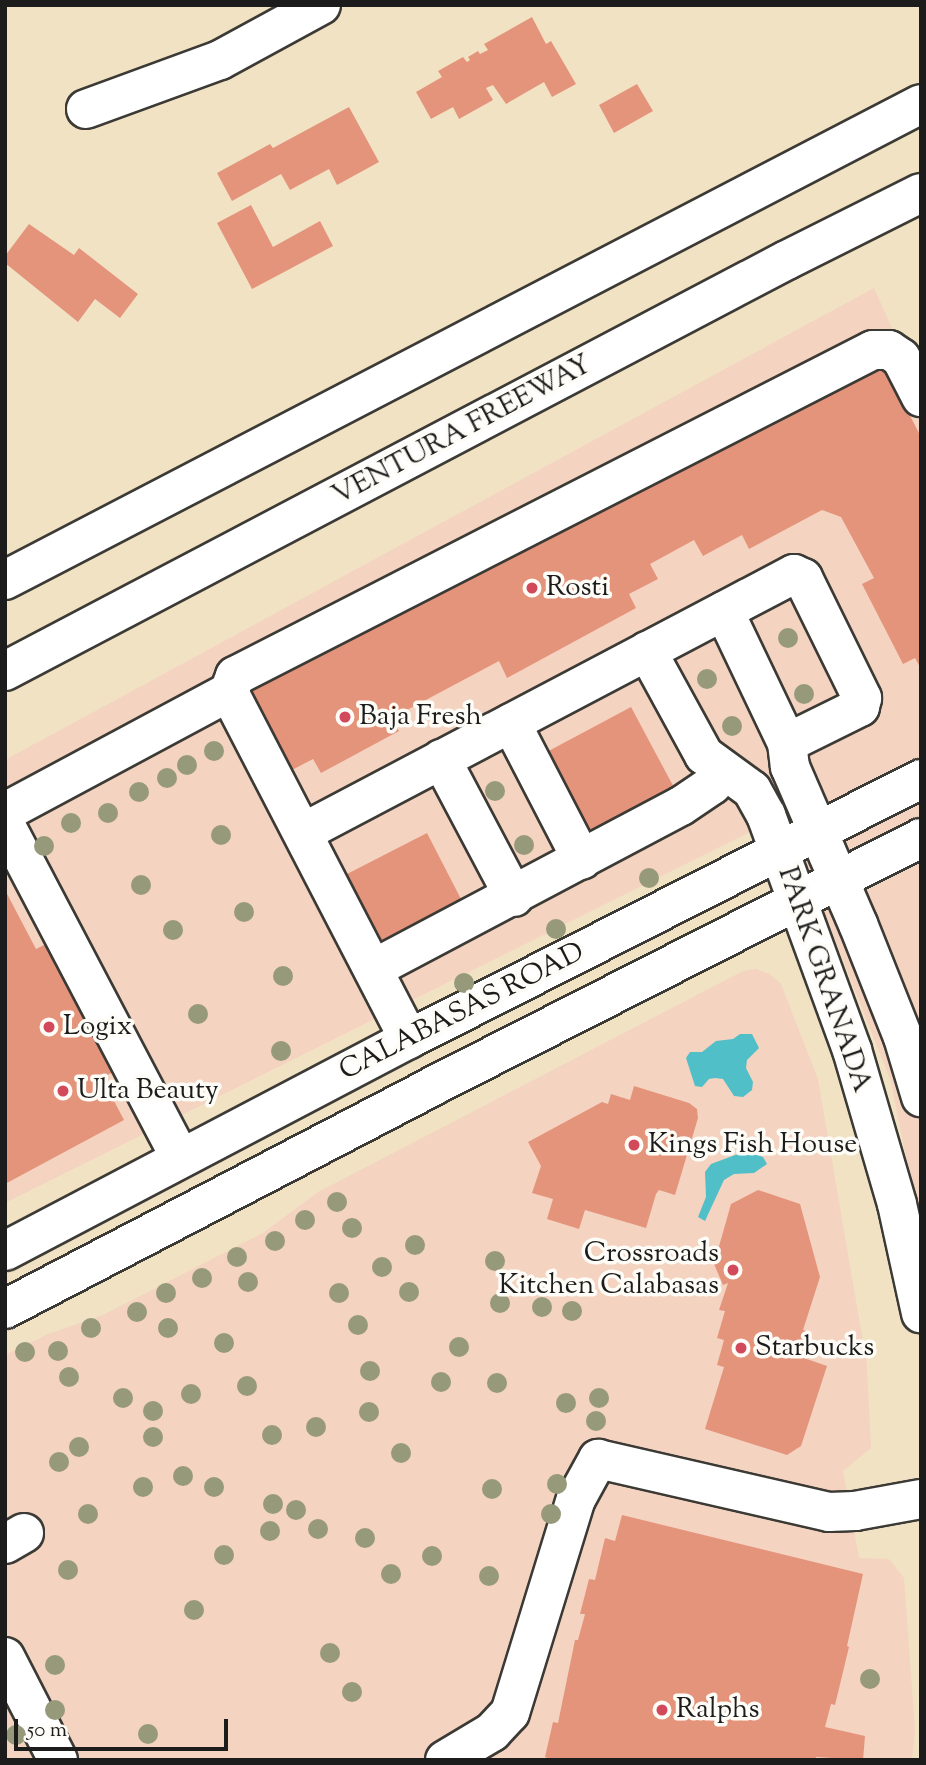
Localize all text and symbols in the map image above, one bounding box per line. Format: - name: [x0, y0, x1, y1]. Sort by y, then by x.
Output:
- street label: VENTURA FREEWAY: [327, 348, 597, 514]
- place label: Rosti: [546, 571, 609, 605]
- marker: Rosti: [524, 580, 540, 596]
- place label: Baja Fresh: [359, 700, 482, 734]
- marker: Baja Fresh: [337, 709, 353, 725]
- street label: PARK GRANADA: [770, 863, 878, 1097]
- street label: CALABASAS ROAD: [334, 936, 590, 1088]
- place label: Logix: [63, 1010, 132, 1044]
- marker: Logix: [41, 1019, 57, 1035]
- place label: Ulta Beauty: [77, 1074, 219, 1108]
- marker: Ulta Beauty: [55, 1083, 71, 1099]
- place label: Kings Fish House: [648, 1128, 857, 1162]
- marker: Kings Fish House: [626, 1137, 642, 1153]
- place label: Crossroads Kitchen Calabasas: [498, 1237, 719, 1303]
- marker: Crossroads Kitchen Calabasas: [725, 1262, 741, 1278]
- place label: Starbucks: [755, 1331, 874, 1365]
- marker: Starbucks: [733, 1340, 749, 1356]
- place label: Ralphs: [676, 1693, 759, 1727]
- marker: Ralphs: [654, 1702, 670, 1718]
- scale bar: [18, 1706, 231, 1750]
- text: 50 m: [27, 1716, 67, 1746]

